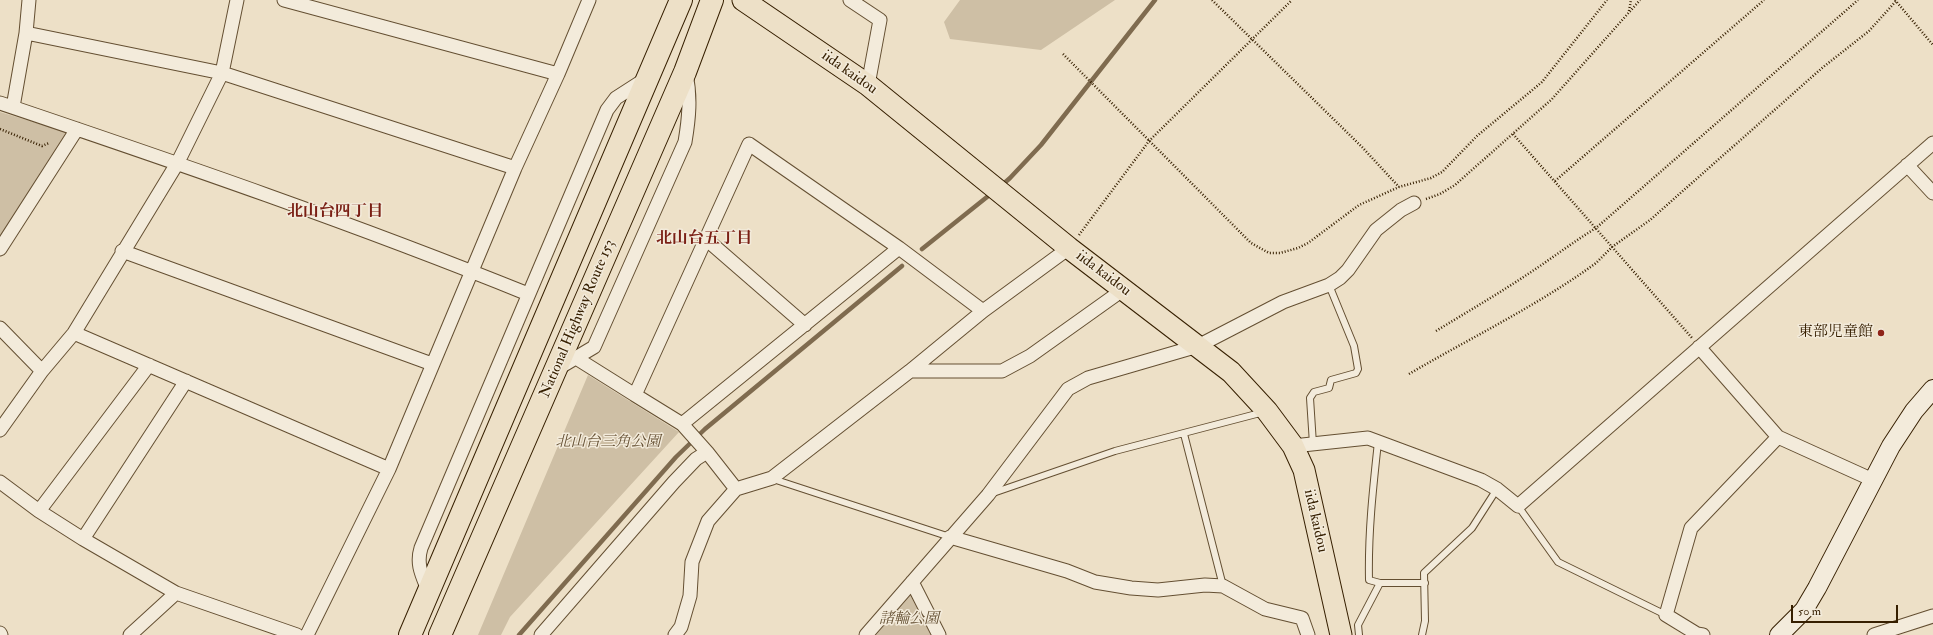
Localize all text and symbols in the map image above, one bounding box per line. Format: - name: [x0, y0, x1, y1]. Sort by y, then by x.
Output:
- street label: iida kaidou: [818, 47, 880, 99]
- district label: 北山台四丁目: [287, 203, 383, 223]
- district label: 北山台五丁目: [656, 230, 752, 250]
- street label: National Highway Route 153: [537, 237, 619, 401]
- street label: iida kaidou: [1072, 248, 1134, 300]
- place label: 東部児童館: [1798, 324, 1873, 342]
- marker: 東部児童館: [1876, 328, 1886, 338]
- park label: 北山台三角公園: [556, 434, 660, 452]
- street label: iida kaidou: [1299, 488, 1331, 554]
- scale bar: [1793, 597, 1900, 623]
- text: 50 m: [1798, 604, 1821, 619]
- park label: 諸輪公園: [879, 611, 939, 629]

